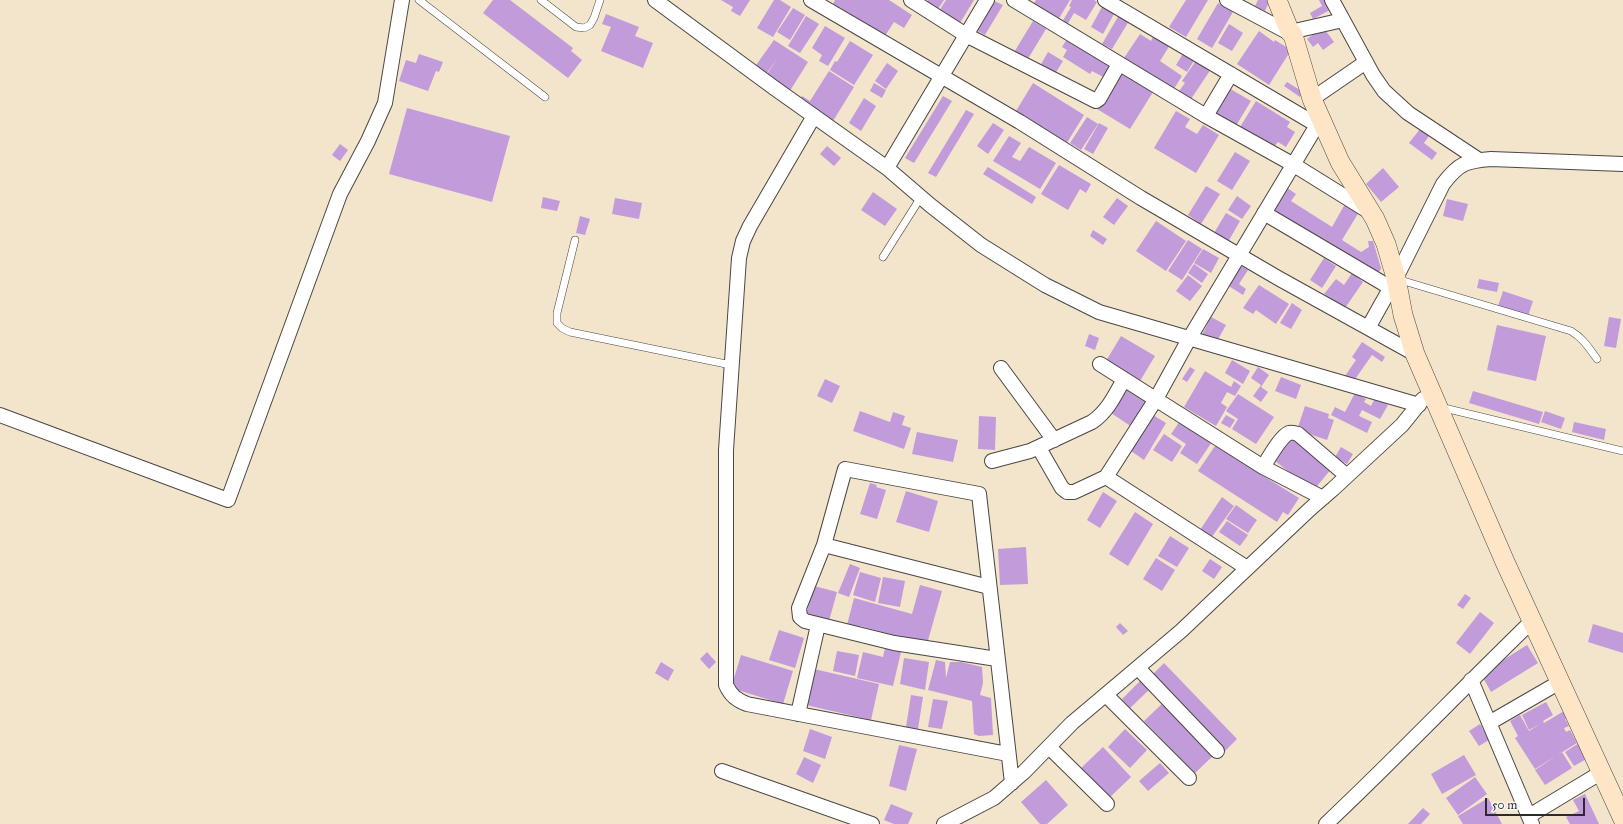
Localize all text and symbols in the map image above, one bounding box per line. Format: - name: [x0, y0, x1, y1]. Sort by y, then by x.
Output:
- scale bar: [1487, 790, 1587, 816]
- text: 50 m: [1492, 798, 1517, 812]

